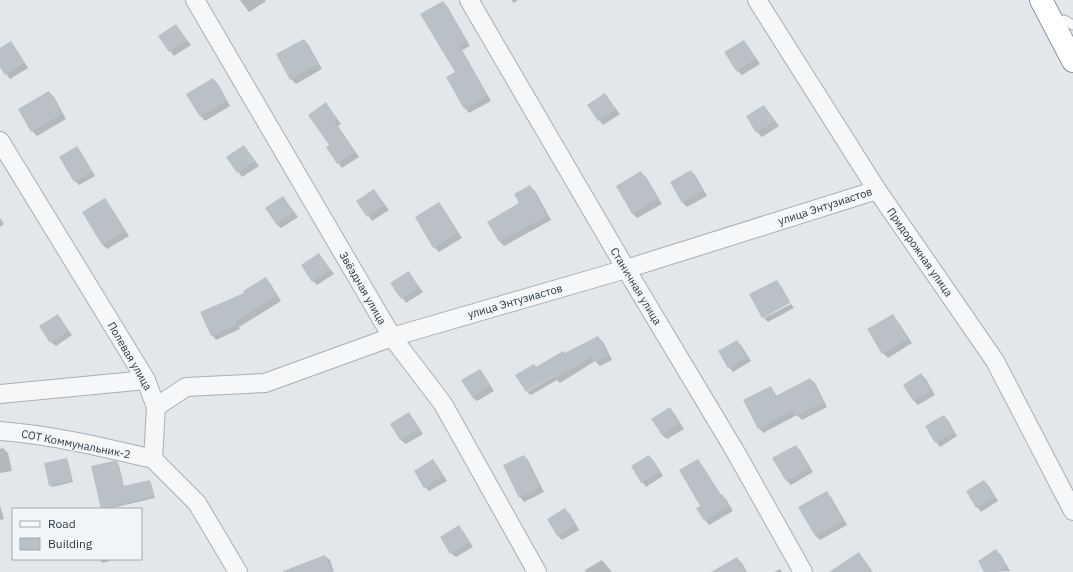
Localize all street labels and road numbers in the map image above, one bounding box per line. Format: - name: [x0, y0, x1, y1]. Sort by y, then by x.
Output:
- street label: улица Энтузиастов: [776, 184, 874, 228]
- street label: Придорожная улица: [884, 205, 956, 299]
- street label: Станичная улица: [607, 245, 665, 327]
- street label: Звёздная улица: [336, 249, 390, 327]
- street label: улица Энтузиастов: [466, 281, 564, 321]
- street label: Полевая улица: [105, 319, 155, 393]
- street label: СОТ Коммунальник-2: [20, 427, 132, 461]

